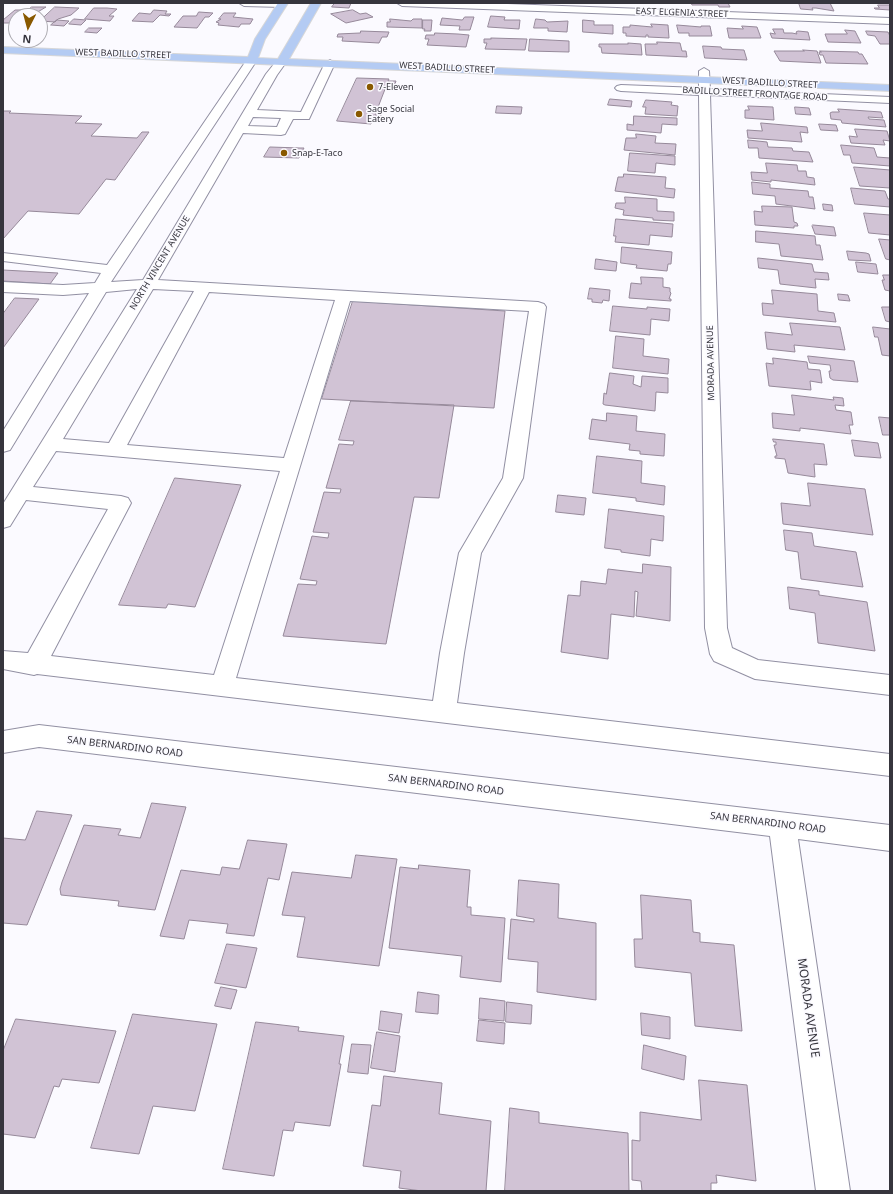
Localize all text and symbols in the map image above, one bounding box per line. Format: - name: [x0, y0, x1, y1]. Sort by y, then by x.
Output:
- street label: EAST ELGENIA STREET: [636, 6, 728, 20]
- north arrow: [8, 8, 48, 48]
- text: N: [22, 32, 32, 47]
- street label: WEST BADILLO STREET: [75, 47, 171, 61]
- street label: WEST BADILLO STREET: [399, 60, 495, 76]
- street label: WEST BADILLO STREET: [722, 75, 818, 91]
- marker: 7-Eleven: [365, 82, 375, 92]
- place label: 7-Eleven: [378, 82, 413, 92]
- street label: BADILLO STREET FRONTAGE ROAD: [682, 85, 828, 103]
- place label: Sage Social Eatery: [367, 104, 414, 125]
- marker: Sage Social Eatery: [354, 109, 364, 119]
- marker: Snap-E-Taco: [279, 148, 289, 158]
- place label: Snap-E-Taco: [292, 148, 343, 158]
- street label: NORTH VINCENT AVENUE: [128, 214, 192, 312]
- street label: MORADA AVENUE: [705, 325, 717, 401]
- street label: SAN BERNARDINO ROAD: [66, 734, 184, 760]
- street label: SAN BERNARDINO ROAD: [387, 772, 505, 798]
- street label: SAN BERNARDINO ROAD: [709, 810, 827, 836]
- street label: MORADA AVENUE: [794, 957, 822, 1059]

